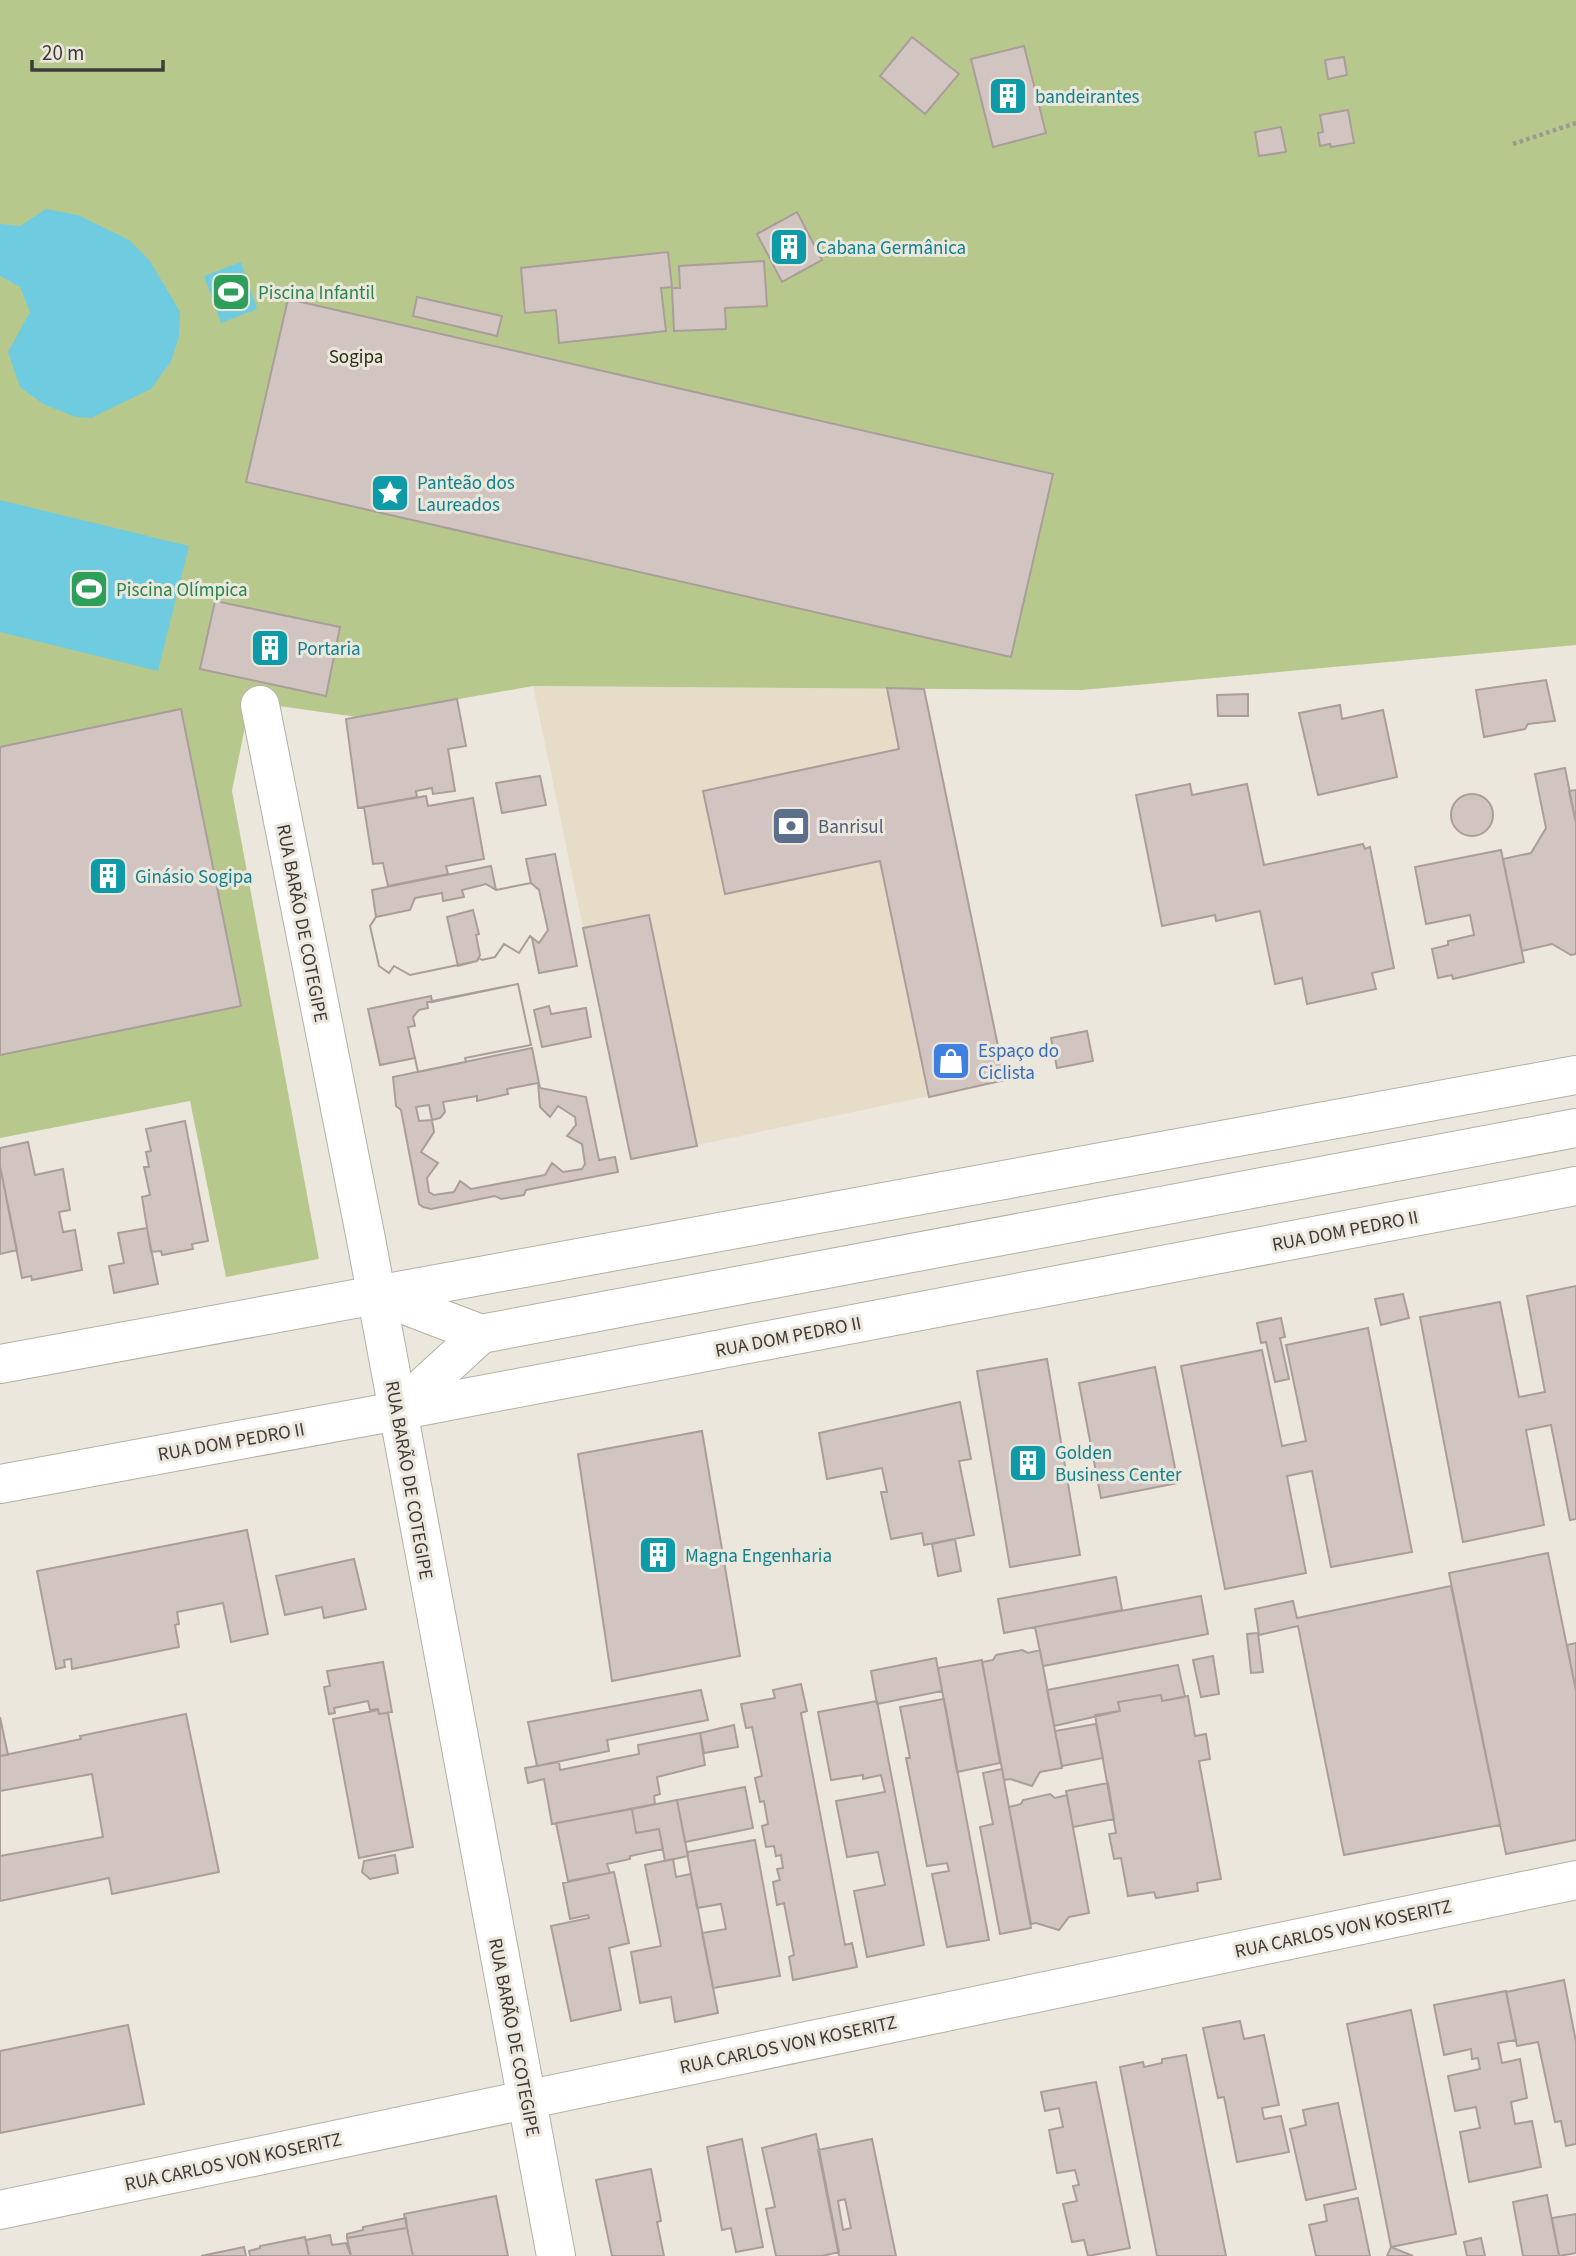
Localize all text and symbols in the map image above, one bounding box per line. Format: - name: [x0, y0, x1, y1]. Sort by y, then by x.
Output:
- scale bar: [32, 28, 163, 72]
- text: 20 m: [42, 38, 84, 68]
- building icon: bandeirantes: [987, 75, 1029, 117]
- place label: bandeirantes: [1035, 84, 1140, 111]
- building icon: Cabana Germânica: [768, 226, 810, 268]
- place label: Cabana Germânica: [816, 235, 966, 262]
- sports icon: Piscina Infantil: [210, 271, 252, 313]
- place label: Piscina Infantil: [258, 280, 375, 307]
- park label: Sogipa: [329, 344, 383, 371]
- place label: Panteão dos Laureados: [417, 470, 515, 519]
- place icon: Panteão dos Laureados: [369, 472, 411, 514]
- sports icon: Piscina Olímpica: [68, 568, 110, 610]
- place label: Piscina Olímpica: [116, 577, 248, 604]
- building icon: Portaria: [249, 627, 291, 669]
- place label: Portaria: [297, 636, 361, 663]
- bank icon: Banrisul: [770, 805, 812, 847]
- place label: Banrisul: [818, 814, 884, 841]
- street label: RUA BARÃO DE COTEGIPE: [269, 822, 334, 1025]
- building icon: Ginásio Sogipa: [87, 855, 129, 897]
- place label: Ginásio Sogipa: [135, 864, 253, 891]
- place label: Espaço do Ciclista: [978, 1038, 1059, 1087]
- shop icon: Espaço do Ciclista: [930, 1040, 972, 1082]
- street label: RUA DOM PEDRO II: [1270, 1204, 1421, 1259]
- street label: RUA DOM PEDRO II: [713, 1310, 864, 1365]
- street label: RUA BARÃO DE COTEGIPE: [378, 1379, 439, 1582]
- street label: RUA DOM PEDRO II: [156, 1416, 307, 1469]
- place label: Golden Business Center: [1055, 1440, 1182, 1489]
- building icon: Golden Business Center: [1007, 1442, 1049, 1484]
- building icon: Magna Engenharia: [637, 1534, 679, 1576]
- place label: Magna Engenharia: [685, 1543, 832, 1570]
- street label: RUA CARLOS VON KOSERITZ: [1232, 1893, 1454, 1966]
- street label: RUA BARÃO DE COTEGIPE: [481, 1936, 546, 2139]
- street label: RUA CARLOS VON KOSERITZ: [677, 2009, 899, 2082]
- street label: RUA CARLOS VON KOSERITZ: [122, 2126, 344, 2199]

